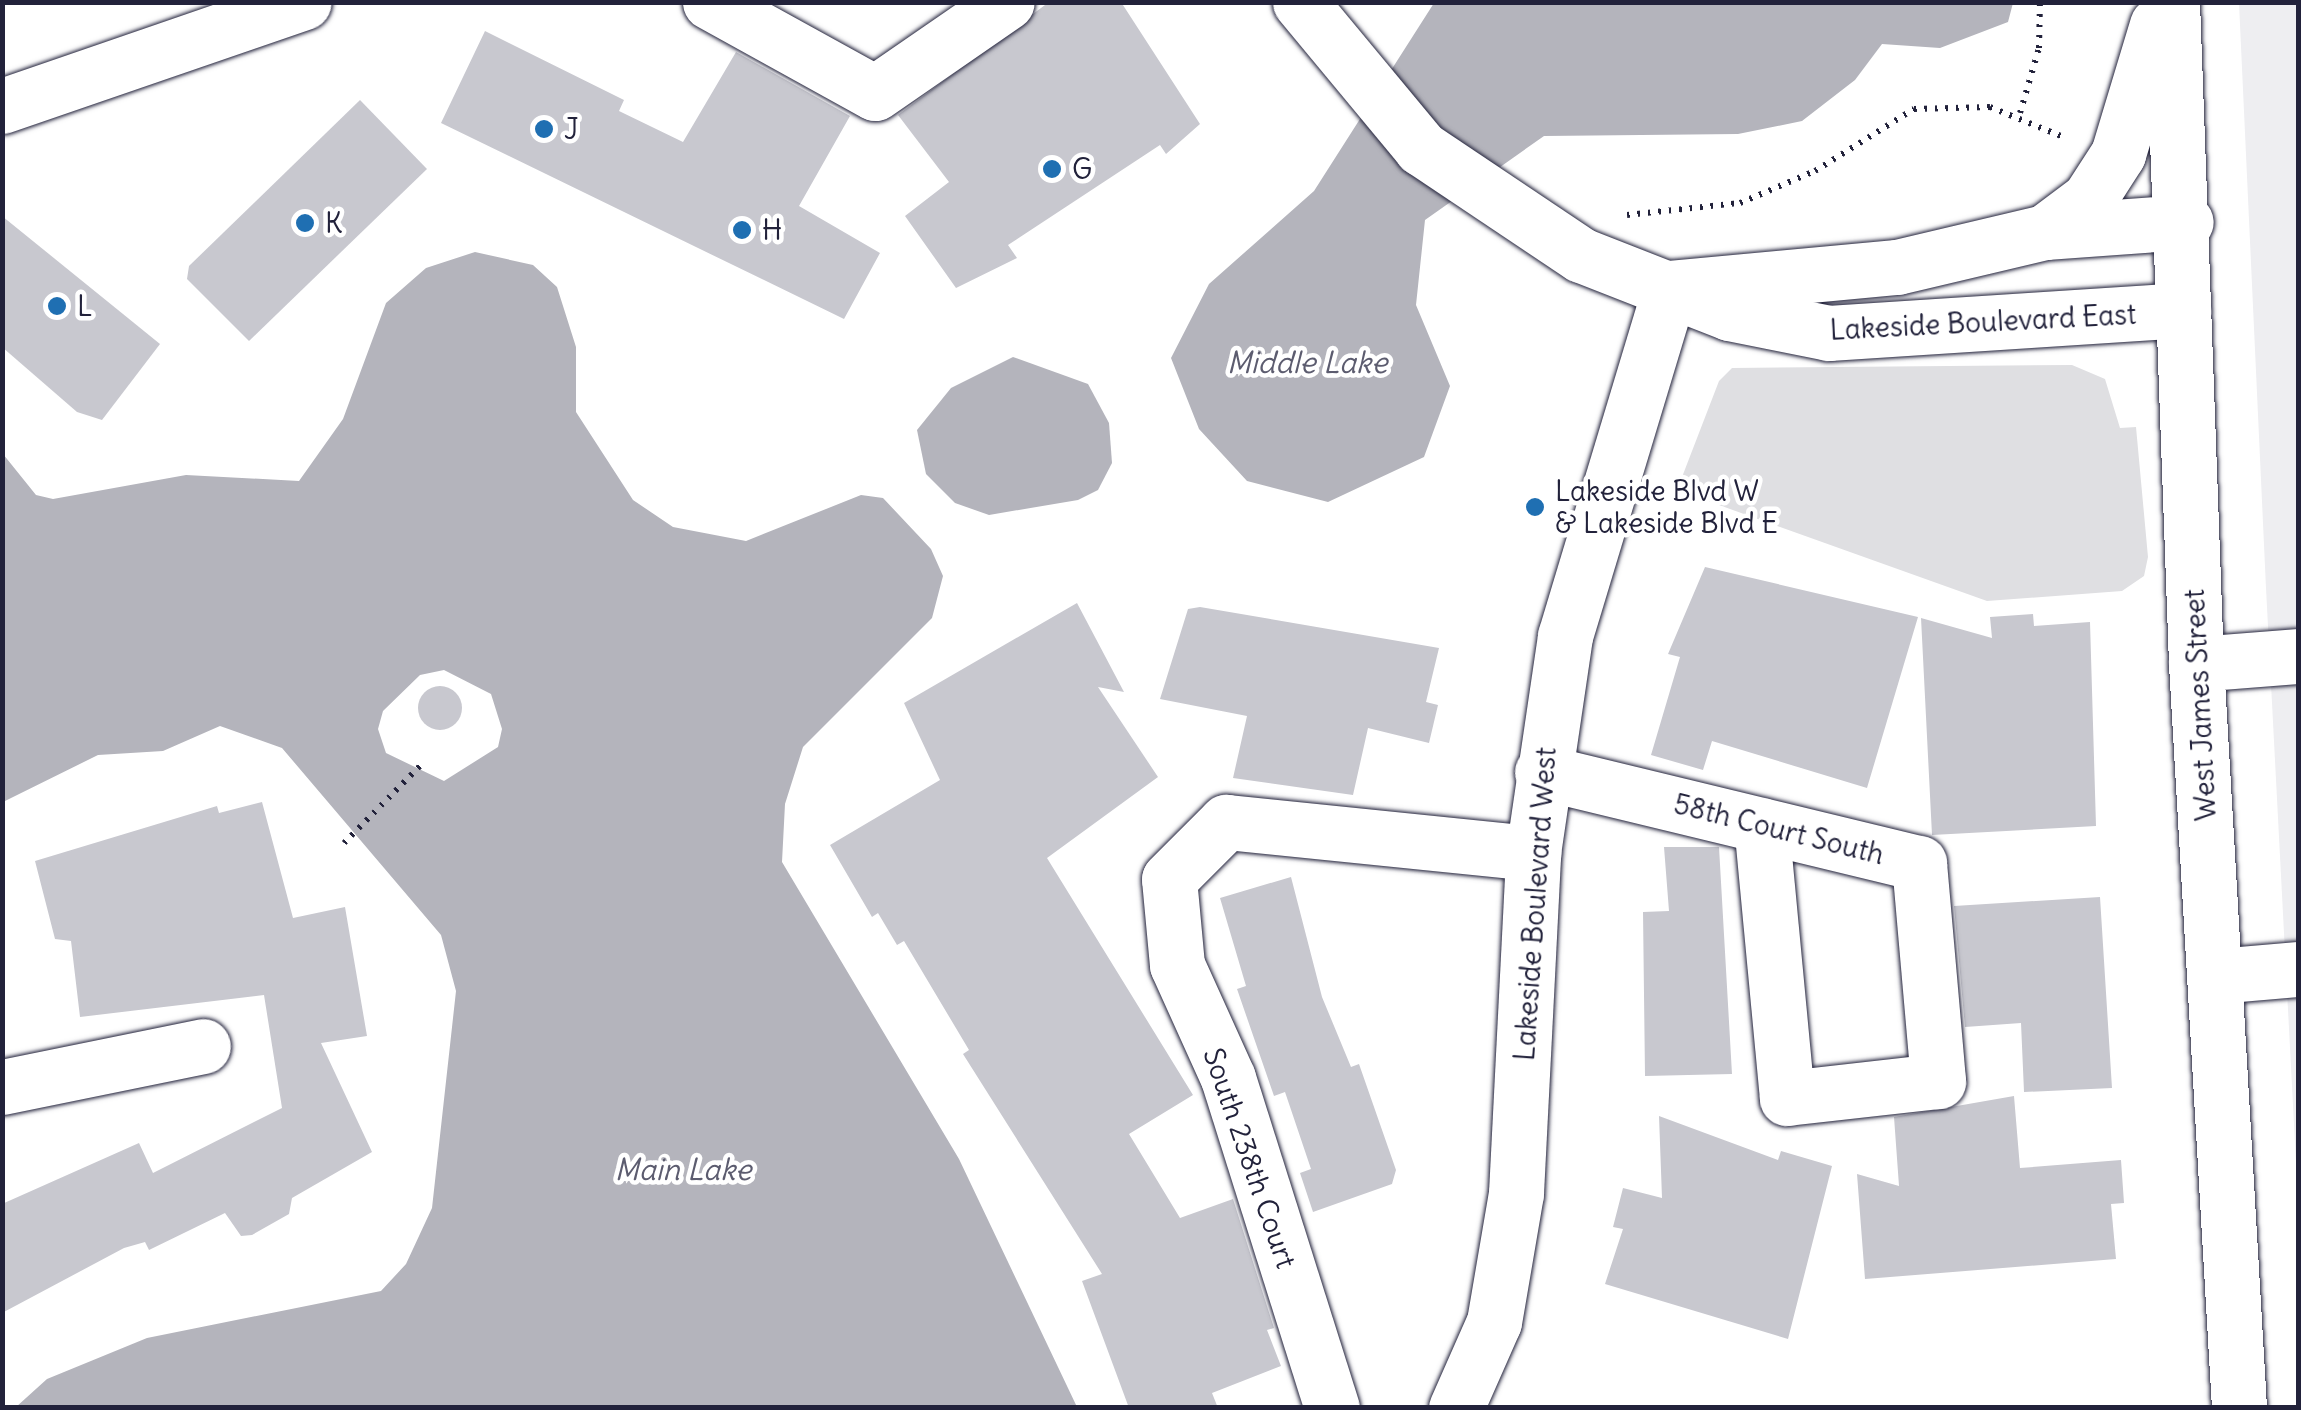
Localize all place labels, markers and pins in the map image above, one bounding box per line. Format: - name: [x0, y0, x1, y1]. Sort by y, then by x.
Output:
- place label: J: [564, 112, 579, 146]
- marker: J: [533, 118, 555, 140]
- place label: G: [1072, 152, 1092, 186]
- marker: G: [1041, 158, 1063, 180]
- place label: K: [325, 206, 342, 240]
- marker: K: [294, 212, 316, 234]
- place label: H: [762, 213, 782, 247]
- marker: H: [731, 219, 753, 241]
- place label: L: [77, 289, 92, 323]
- marker: L: [46, 295, 68, 317]
- place label: Lakeside Blvd W & Lakeside Blvd E: [1555, 474, 1778, 540]
- marker: Lakeside Blvd W & Lakeside Blvd E: [1524, 496, 1546, 518]

